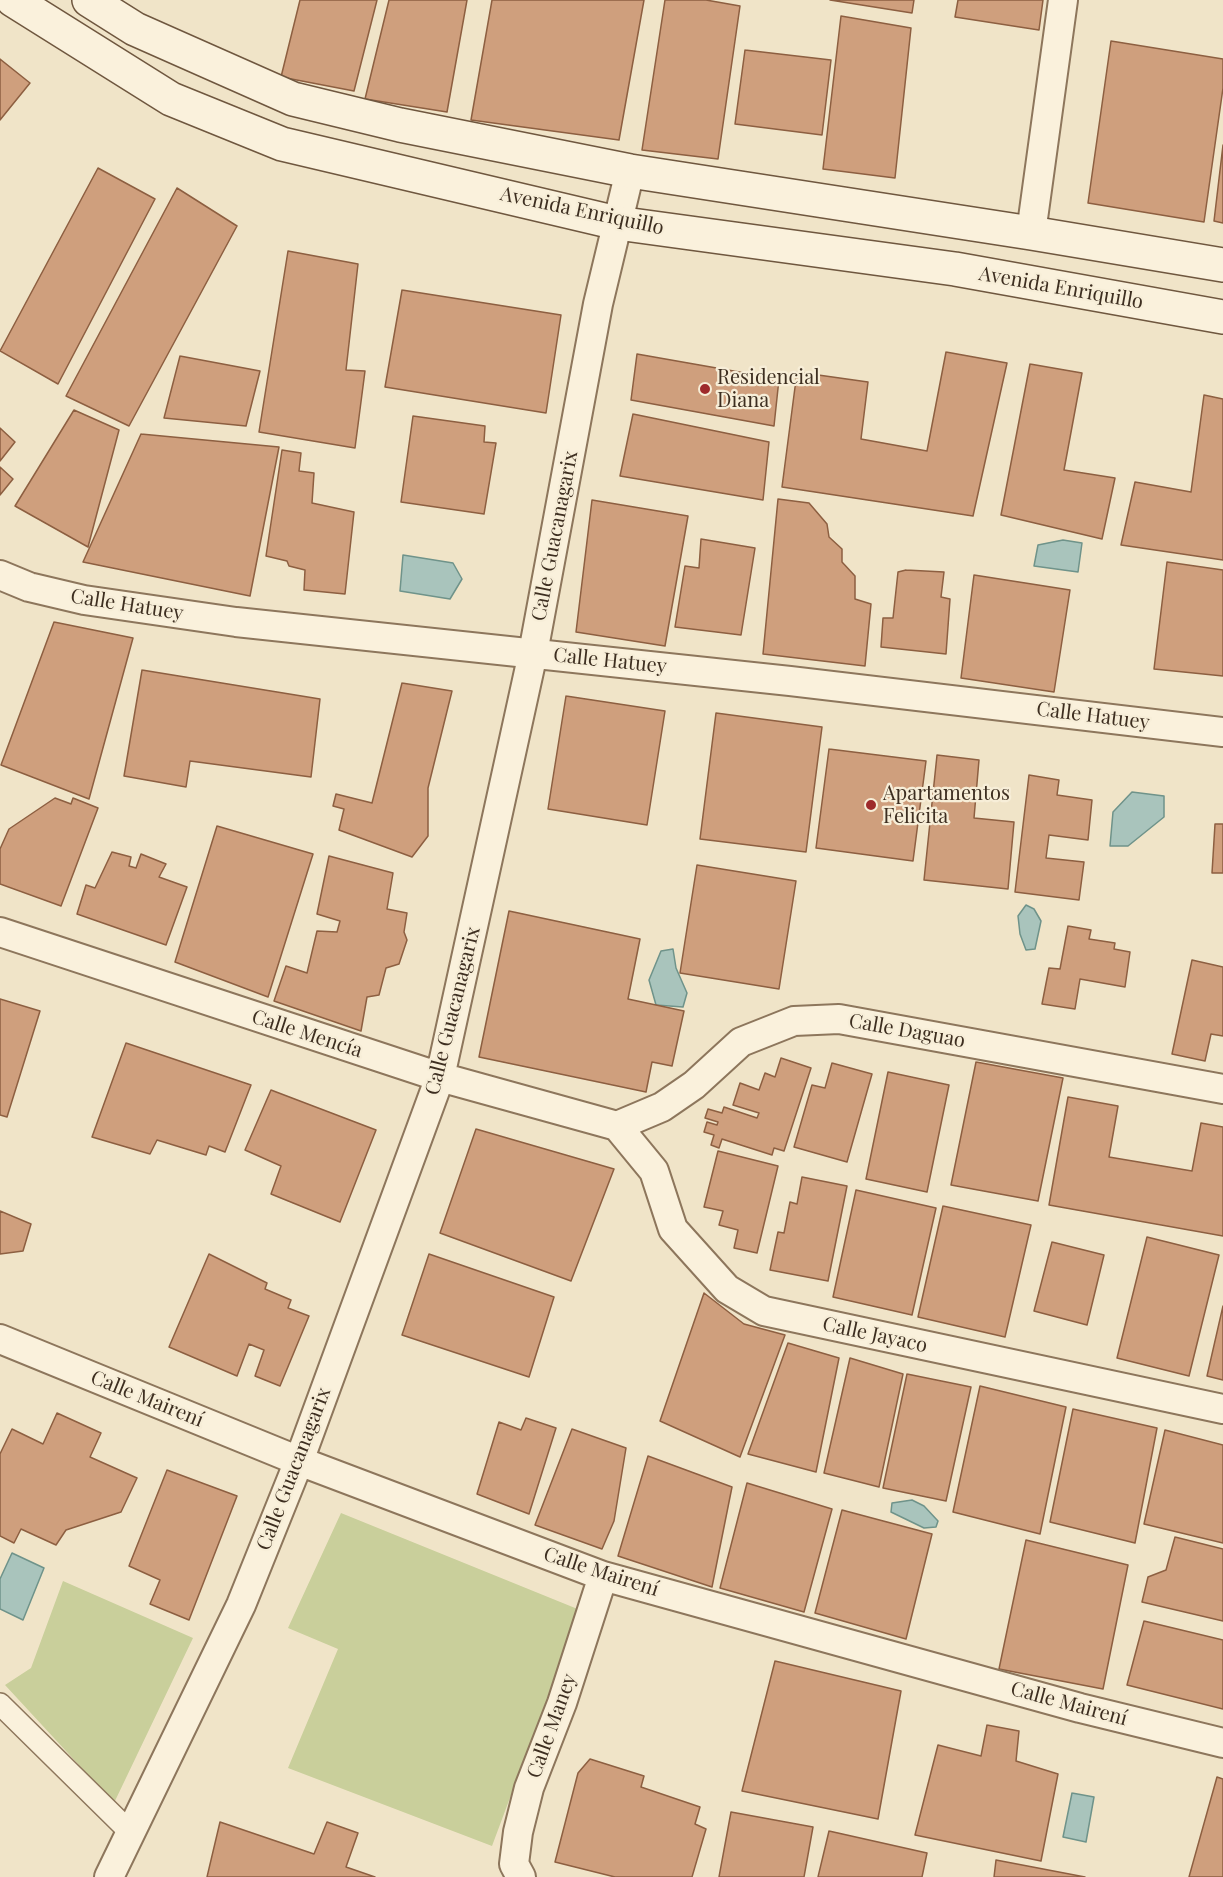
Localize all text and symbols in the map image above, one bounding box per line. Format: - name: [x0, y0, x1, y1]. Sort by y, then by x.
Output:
- street label: Avenida Enriquillo: [498, 182, 666, 240]
- street label: Avenida Enriquillo: [977, 262, 1145, 314]
- place label: Residencial Diana: [717, 366, 820, 413]
- marker: Residencial Diana: [698, 382, 712, 396]
- street label: Calle Guacanagarix: [527, 449, 583, 623]
- street label: Calle Hatuey: [69, 584, 185, 626]
- street label: Calle Hatuey: [552, 643, 668, 679]
- street label: Calle Hatuey: [1035, 697, 1151, 735]
- place label: Apartamentos Felicita: [883, 782, 1010, 829]
- marker: Apartamentos Felicita: [864, 798, 878, 812]
- street label: Calle Guacanagarix: [420, 924, 486, 1098]
- street label: Calle Mencía: [249, 1005, 365, 1063]
- street label: Calle Daguao: [847, 1009, 967, 1053]
- street label: Calle Jayaco: [820, 1312, 930, 1358]
- street label: Calle Mairení: [87, 1365, 207, 1433]
- street label: Calle Guacanagarix: [252, 1384, 336, 1554]
- street label: Calle Mairení: [540, 1542, 662, 1602]
- street label: Calle Maney: [522, 1671, 582, 1781]
- street label: Calle Mairení: [1008, 1677, 1130, 1731]

